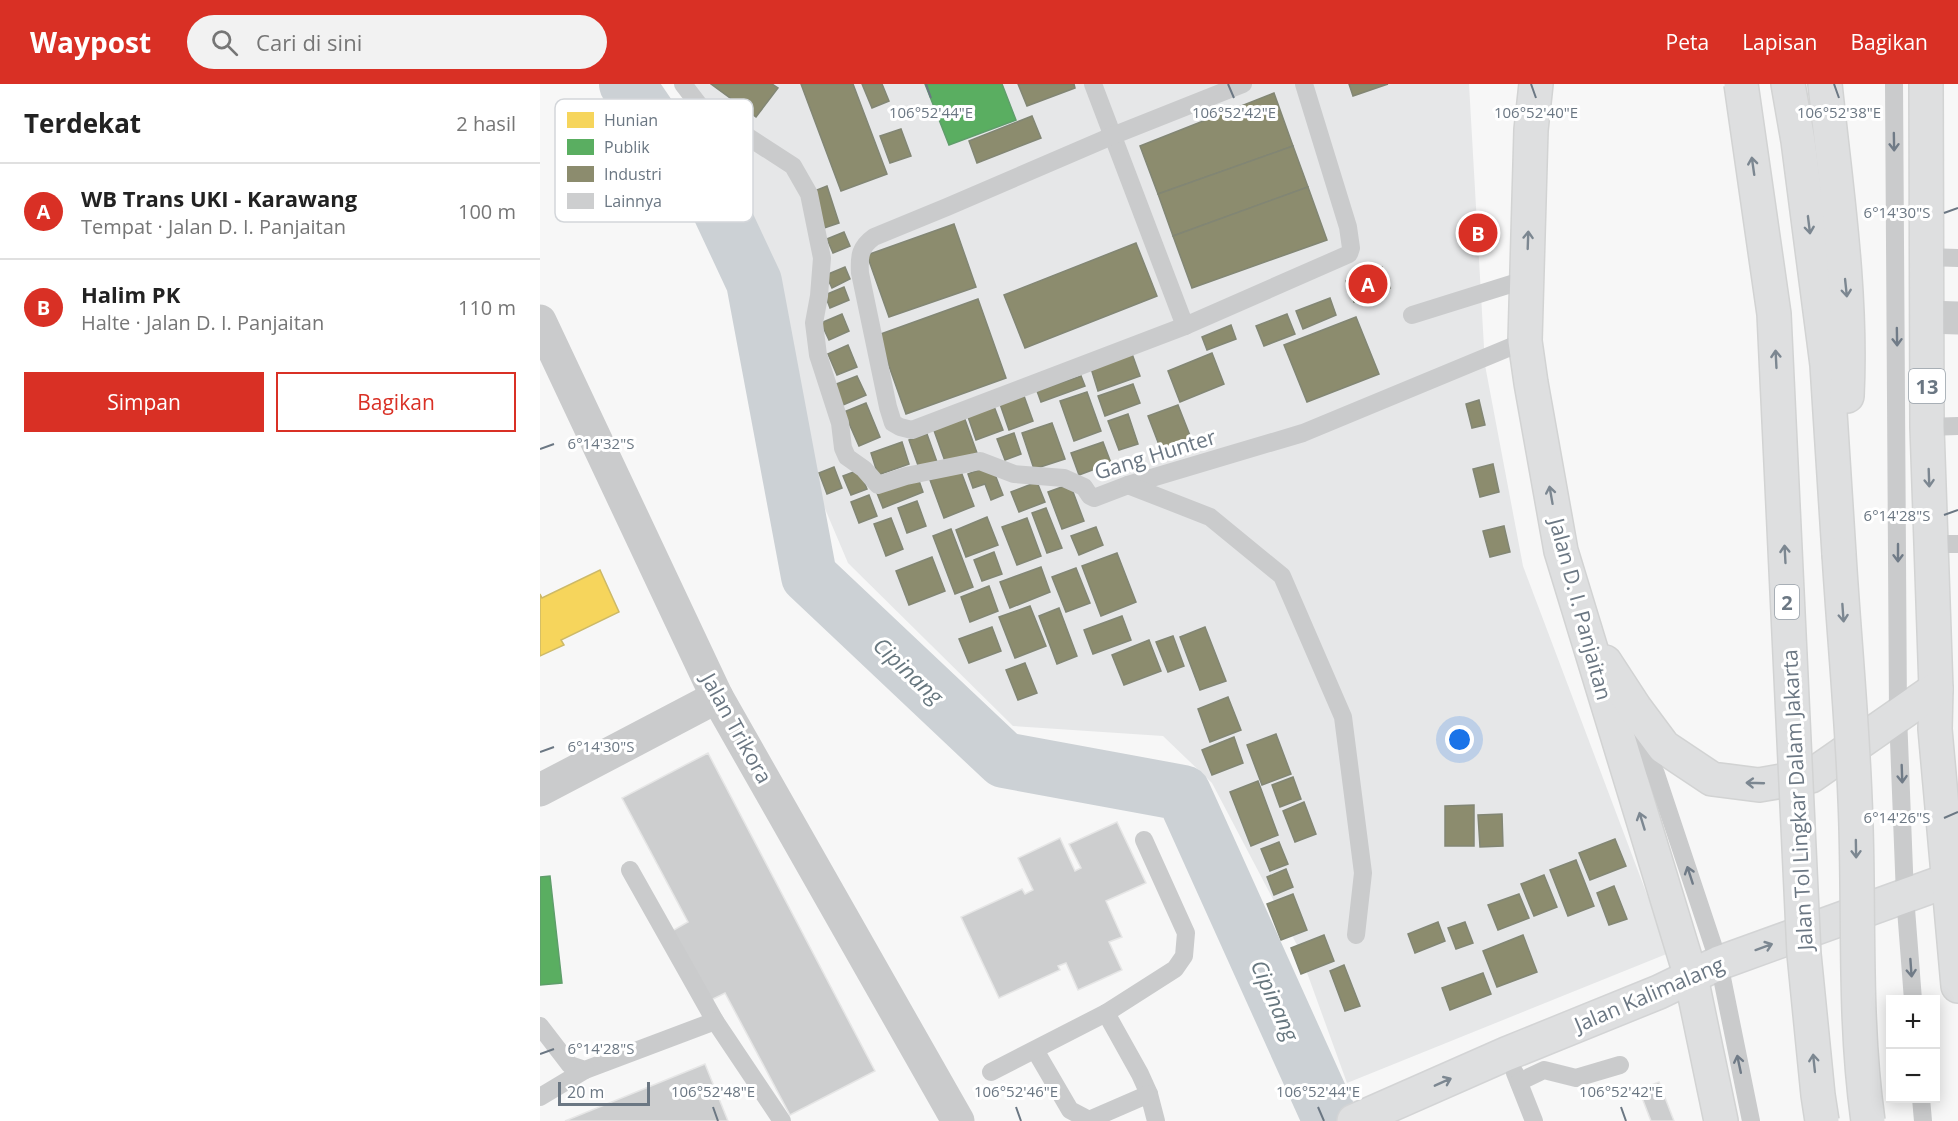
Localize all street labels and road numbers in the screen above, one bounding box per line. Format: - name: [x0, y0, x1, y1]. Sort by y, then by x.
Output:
- road number: 13: [1909, 369, 1945, 403]
- street label: Gang Hunter: [1091, 422, 1220, 486]
- street label: Jalan D. I. Panjaitan: [1543, 513, 1619, 703]
- road number: 2: [1775, 585, 1799, 619]
- street label: Jalan Tol Lingkar Dalam Jakarta: [1775, 649, 1819, 953]
- street label: Jalan Trikora: [694, 666, 779, 788]
- street label: Jalan Kalimalang: [1568, 950, 1728, 1039]

